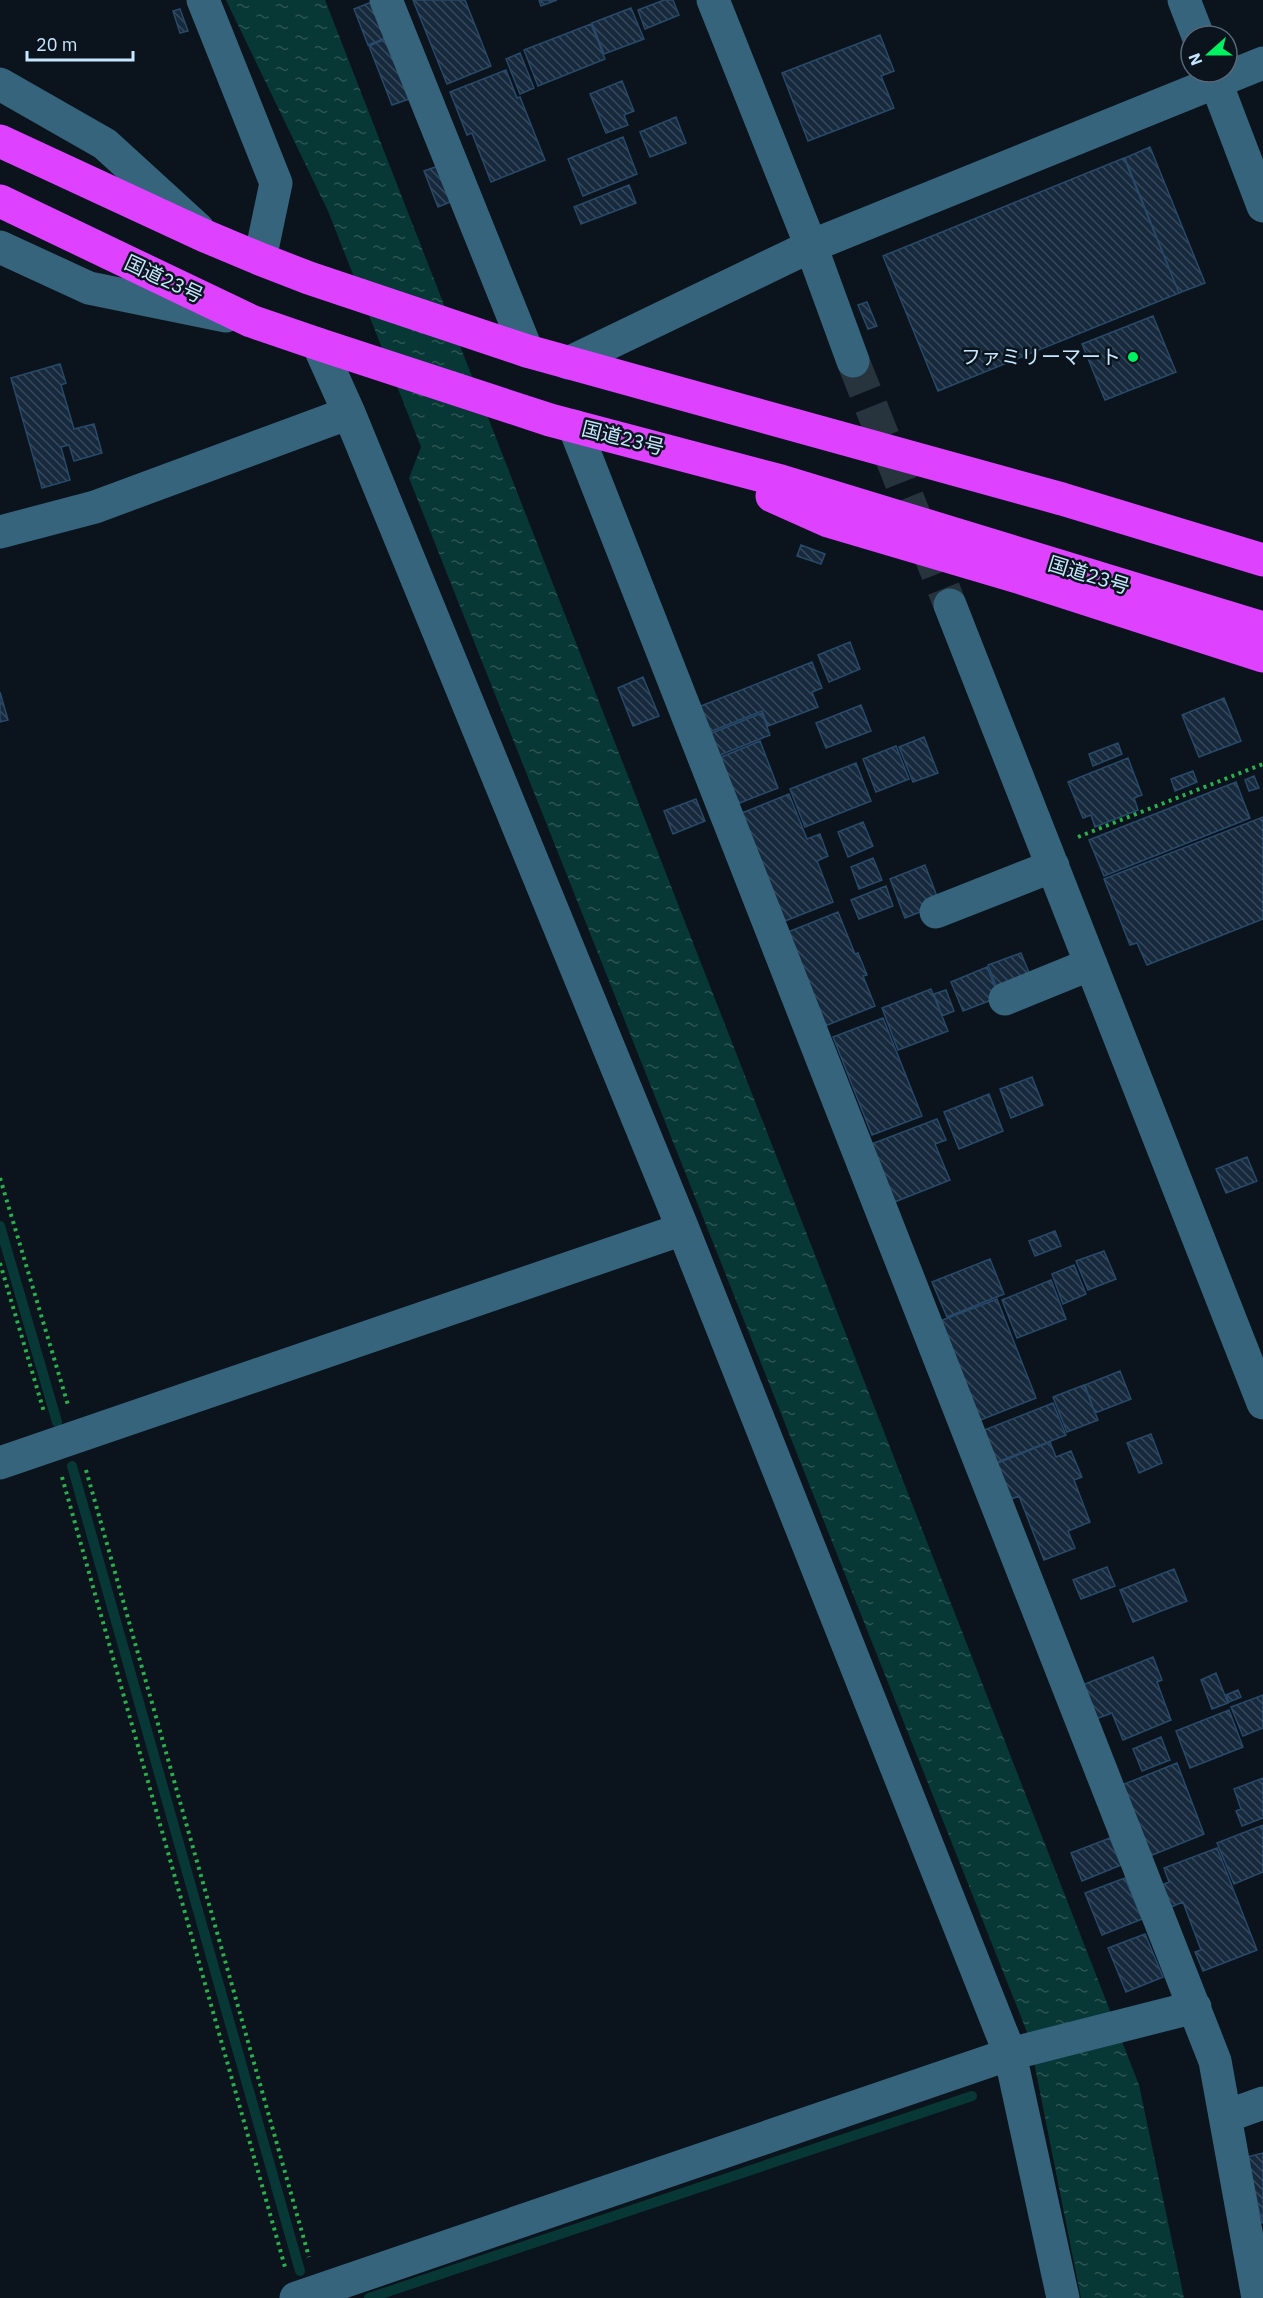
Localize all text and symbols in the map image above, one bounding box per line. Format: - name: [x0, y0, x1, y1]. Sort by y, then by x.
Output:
- scale bar: [27, 24, 134, 62]
- north arrow: [1179, 24, 1239, 84]
- text: 20 m: [36, 33, 78, 56]
- text: N: [1184, 50, 1206, 68]
- street label: 国道23号: [120, 249, 208, 309]
- place label: ファミリーマート: [961, 343, 1121, 370]
- marker: ファミリーマート: [1126, 350, 1140, 364]
- street label: 国道23号: [579, 414, 667, 461]
- street label: 国道23号: [1045, 549, 1133, 600]

